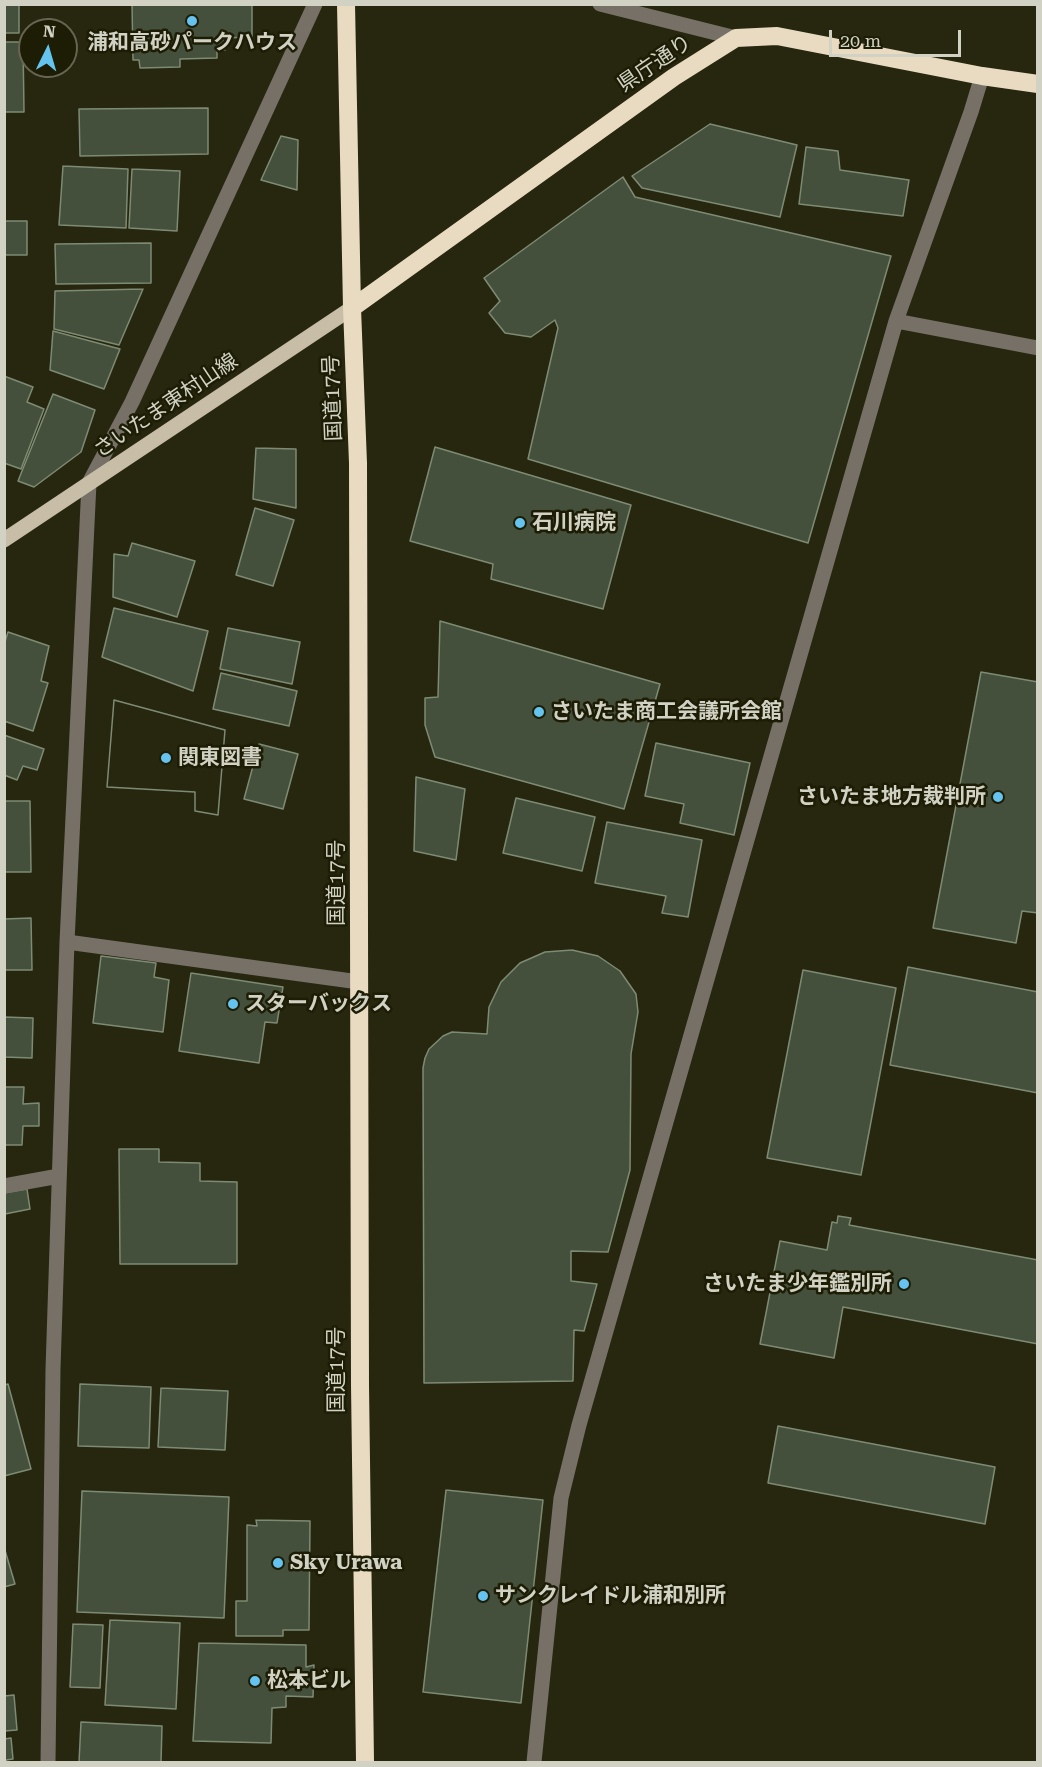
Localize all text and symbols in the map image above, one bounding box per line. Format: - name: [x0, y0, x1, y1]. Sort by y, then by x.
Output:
- marker: 浦和高砂パークハウス: [185, 14, 199, 28]
- north arrow: [18, 18, 78, 78]
- scale bar: [832, 18, 964, 56]
- text: N: [42, 22, 56, 42]
- place label: 浦和高砂パークハウス: [87, 30, 297, 56]
- street label: 県庁通り: [613, 30, 697, 98]
- text: 20 m: [840, 30, 881, 51]
- street label: さいたま東村山線: [89, 349, 243, 463]
- street label: 国道17号: [319, 354, 347, 442]
- place label: 石川病院: [532, 510, 616, 536]
- marker: 石川病院: [513, 516, 527, 530]
- place label: さいたま商工会議所会館: [551, 699, 782, 725]
- marker: さいたま商工会議所会館: [532, 705, 546, 719]
- place label: 関東図書: [178, 745, 262, 771]
- marker: 関東図書: [159, 751, 173, 765]
- place label: さいたま地方裁判所: [797, 784, 986, 810]
- marker: さいたま地方裁判所: [991, 790, 1005, 804]
- street label: 国道17号: [324, 840, 350, 926]
- place label: スターバックス: [245, 991, 392, 1017]
- marker: スターバックス: [226, 997, 240, 1011]
- place label: さいたま少年鑑別所: [703, 1271, 892, 1297]
- marker: さいたま少年鑑別所: [897, 1277, 911, 1291]
- street label: 国道17号: [324, 1327, 350, 1413]
- place label: Sky Urawa: [290, 1550, 402, 1576]
- marker: Sky Urawa: [271, 1556, 285, 1570]
- place label: サンクレイドル浦和別所: [495, 1583, 726, 1609]
- marker: サンクレイドル浦和別所: [476, 1589, 490, 1603]
- place label: 松本ビル: [267, 1668, 351, 1694]
- marker: 松本ビル: [248, 1674, 262, 1688]

